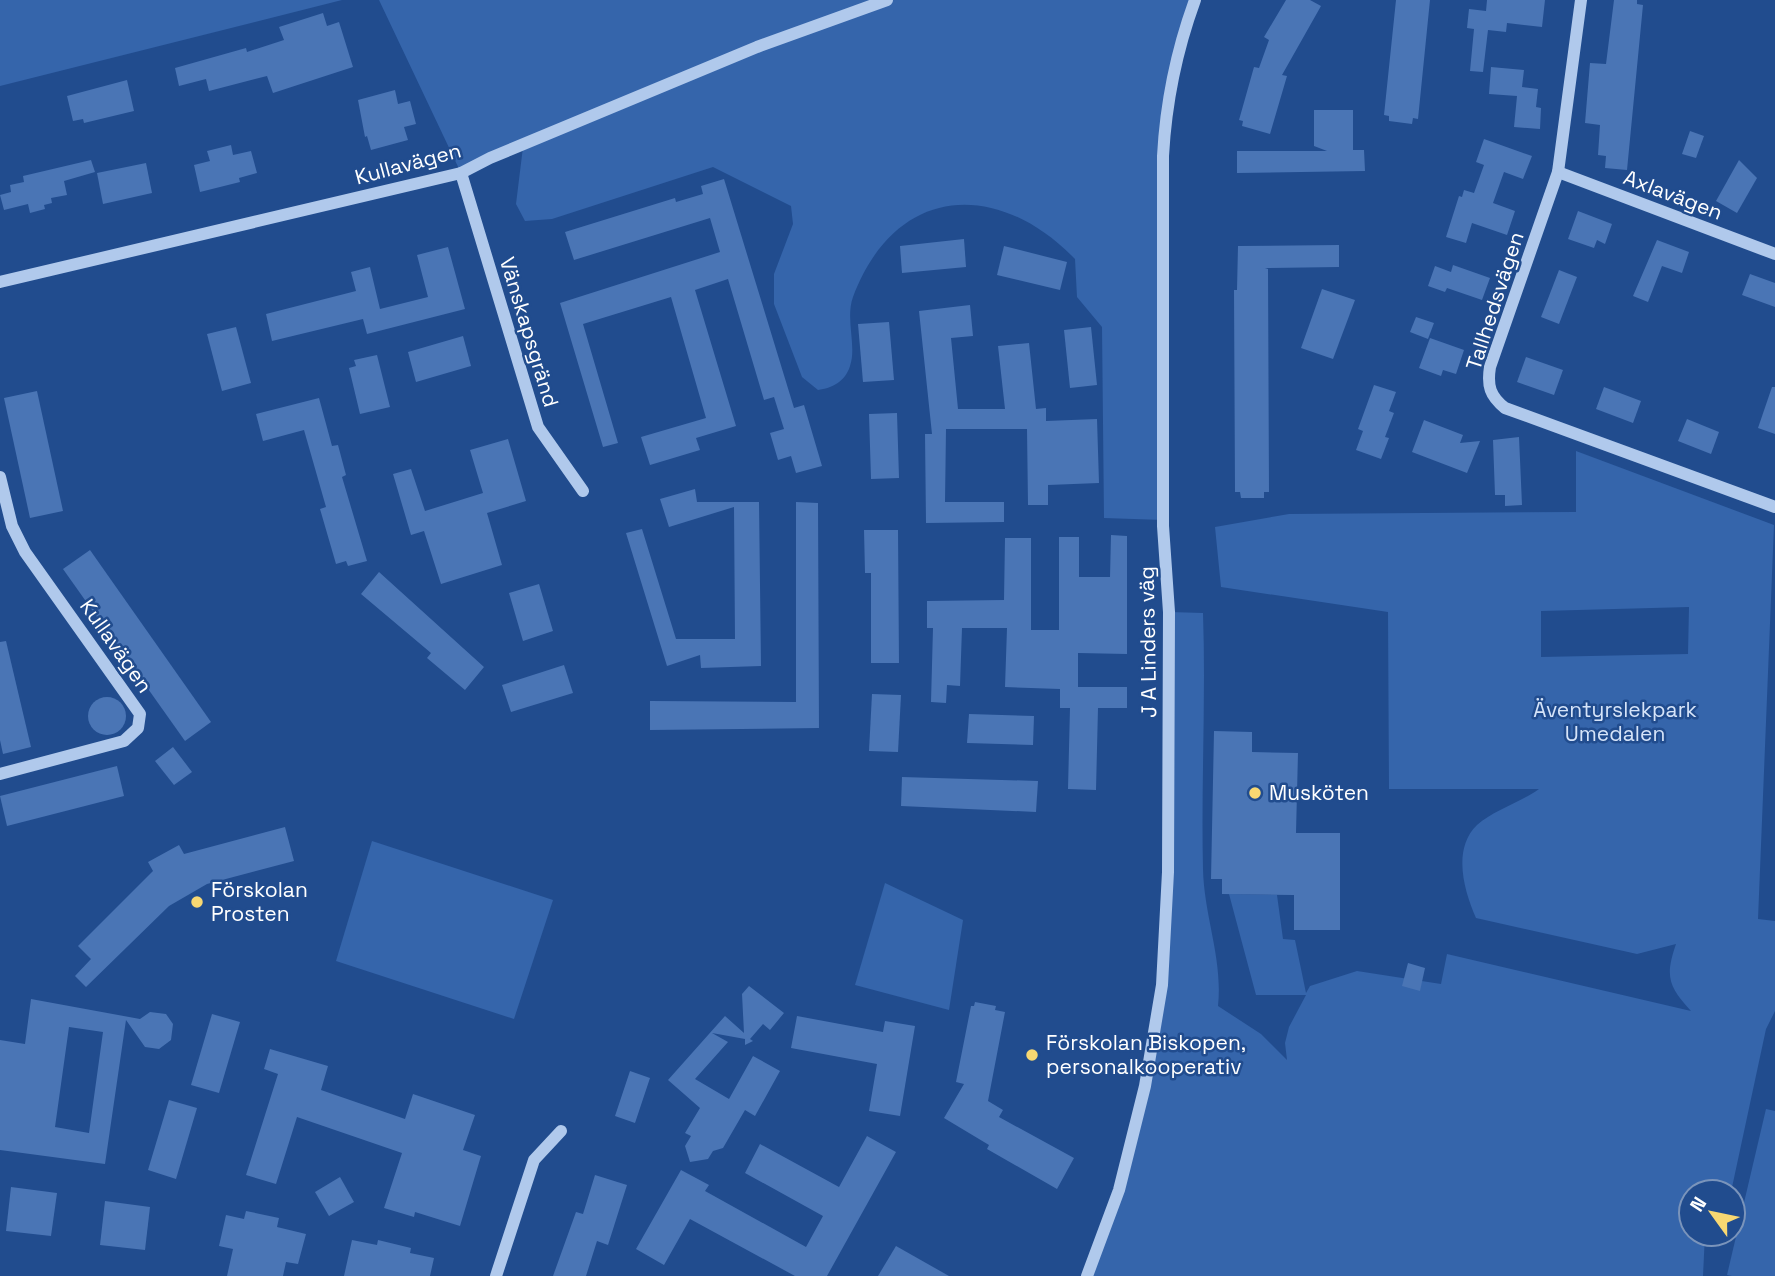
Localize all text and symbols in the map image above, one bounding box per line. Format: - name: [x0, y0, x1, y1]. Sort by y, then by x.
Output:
- street label: Kullavägen: [352, 136, 464, 191]
- street label: Axlavägen: [1620, 163, 1727, 226]
- street label: Tallhedsvägen: [1459, 228, 1530, 373]
- street label: Vänskapsgränd: [494, 254, 565, 410]
- street label: J A Linders väg: [1133, 566, 1162, 718]
- street label: Kullavägen: [74, 593, 159, 698]
- park label: Äventyrslekpark Umedalen: [1533, 696, 1697, 747]
- place label: Musköten: [1269, 779, 1369, 806]
- marker: Musköten: [1247, 785, 1263, 801]
- place label: Förskolan Prosten: [211, 876, 308, 927]
- marker: Förskolan Prosten: [189, 894, 205, 910]
- place label: Förskolan Biskopen, personalkooperativ: [1046, 1029, 1246, 1080]
- marker: Förskolan Biskopen, personalkooperativ: [1024, 1047, 1040, 1063]
- north arrow: [1677, 1178, 1747, 1248]
- text: N: [1684, 1192, 1712, 1216]

